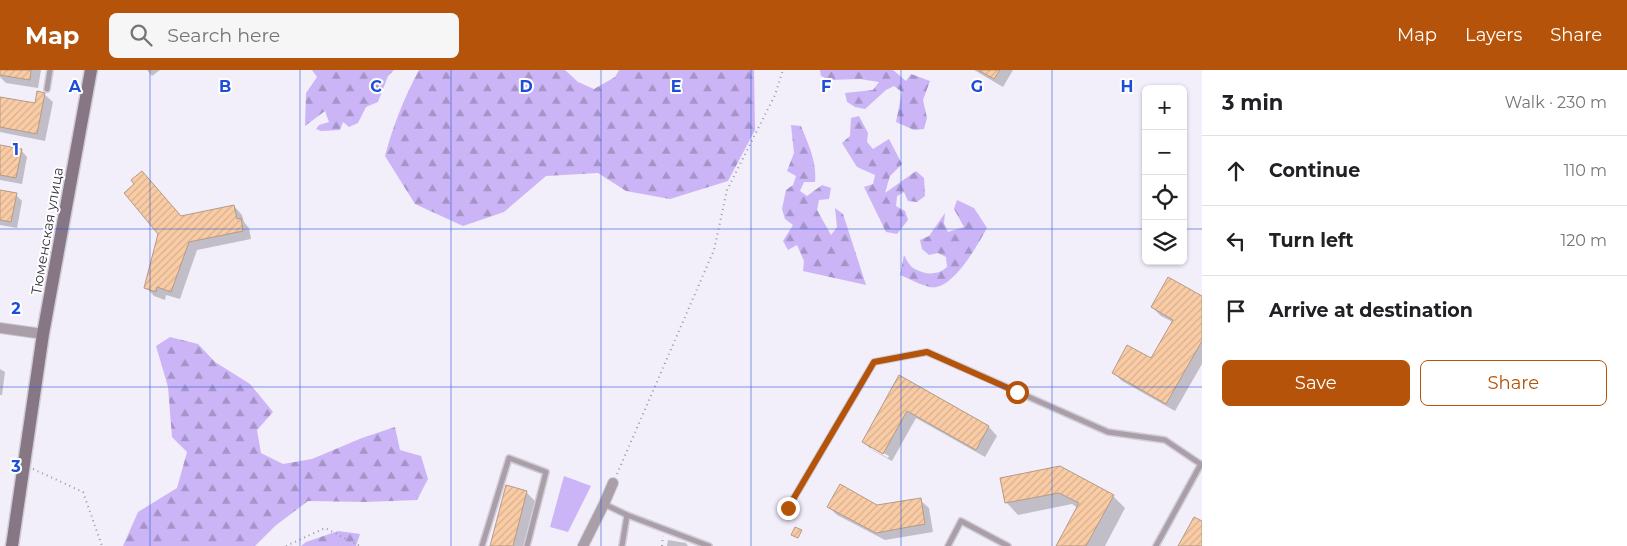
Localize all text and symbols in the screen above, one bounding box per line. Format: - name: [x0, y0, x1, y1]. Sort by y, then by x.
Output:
- search box: [109, 13, 459, 58]
- text: Map: [25, 21, 79, 50]
- icon: search: [127, 21, 155, 49]
- text: Search here: [167, 24, 280, 47]
- text: Map: [1397, 24, 1437, 46]
- text: Layers: [1465, 24, 1522, 46]
- text: Share: [1550, 24, 1602, 46]
- text: A: [68, 77, 82, 96]
- text: B: [219, 77, 231, 96]
- text: C: [370, 77, 382, 96]
- text: D: [519, 77, 533, 96]
- text: E: [671, 77, 681, 96]
- text: F: [821, 77, 831, 96]
- text: G: [971, 77, 983, 96]
- text: H: [1121, 77, 1133, 96]
- map controls: [1142, 85, 1187, 265]
- button: +: [1142, 85, 1187, 130]
- text: 3 min: [1222, 90, 1283, 115]
- text: Walk · 230 m: [1505, 93, 1607, 112]
- button: −: [1142, 130, 1187, 175]
- text: 1: [13, 140, 19, 159]
- icon: ahead: [1222, 157, 1250, 185]
- text: Continue: [1269, 159, 1360, 182]
- text: 110 m: [1564, 161, 1607, 180]
- street label: Тюменская улица: [27, 166, 67, 296]
- button: locate: [1142, 175, 1187, 220]
- button: layers: [1142, 220, 1187, 265]
- icon: left: [1222, 227, 1250, 255]
- text: Turn left: [1269, 229, 1354, 252]
- text: 120 m: [1560, 231, 1607, 250]
- icon: arrive: [1222, 297, 1250, 325]
- text: 2: [11, 299, 21, 318]
- text: Arrive at destination: [1269, 299, 1473, 322]
- button: Save: [1222, 360, 1410, 406]
- button: Share: [1420, 360, 1607, 406]
- route start: [1006, 381, 1029, 404]
- text: 3: [10, 457, 21, 476]
- route end: [777, 497, 800, 520]

